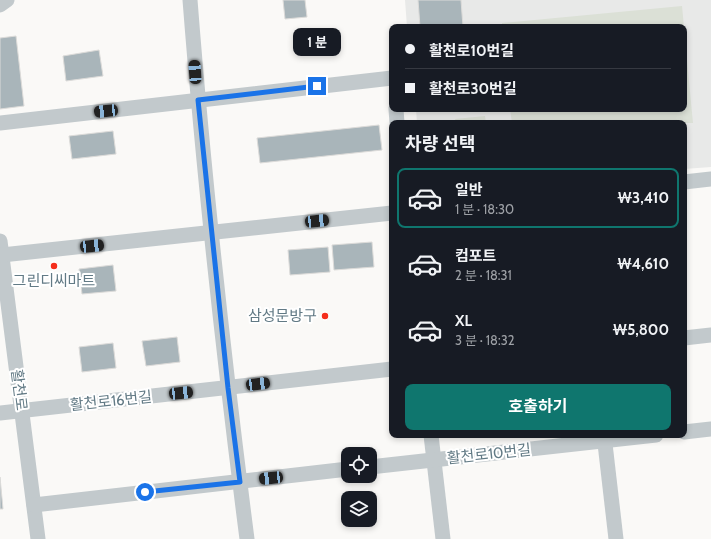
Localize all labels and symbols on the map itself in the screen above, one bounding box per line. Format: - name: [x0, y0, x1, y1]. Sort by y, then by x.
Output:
- callout: 1 분: [293, 28, 341, 56]
- car: [188, 60, 202, 84]
- route end: [308, 77, 326, 95]
- car: [93, 104, 119, 118]
- car: [304, 214, 330, 228]
- car: [79, 239, 105, 253]
- marker: 그린디씨마트: [49, 261, 59, 271]
- place label: 그린디씨마트: [13, 272, 96, 290]
- place label: 삼성문방구: [248, 307, 317, 325]
- marker: 삼성문방구: [320, 311, 330, 321]
- street label: 활천로: [8, 368, 30, 412]
- car: [245, 377, 271, 391]
- car: [168, 386, 194, 400]
- street label: 활천로16번길: [69, 388, 153, 414]
- street label: 활천로10번길: [446, 441, 532, 467]
- car: [258, 471, 284, 485]
- route start: [136, 483, 154, 501]

